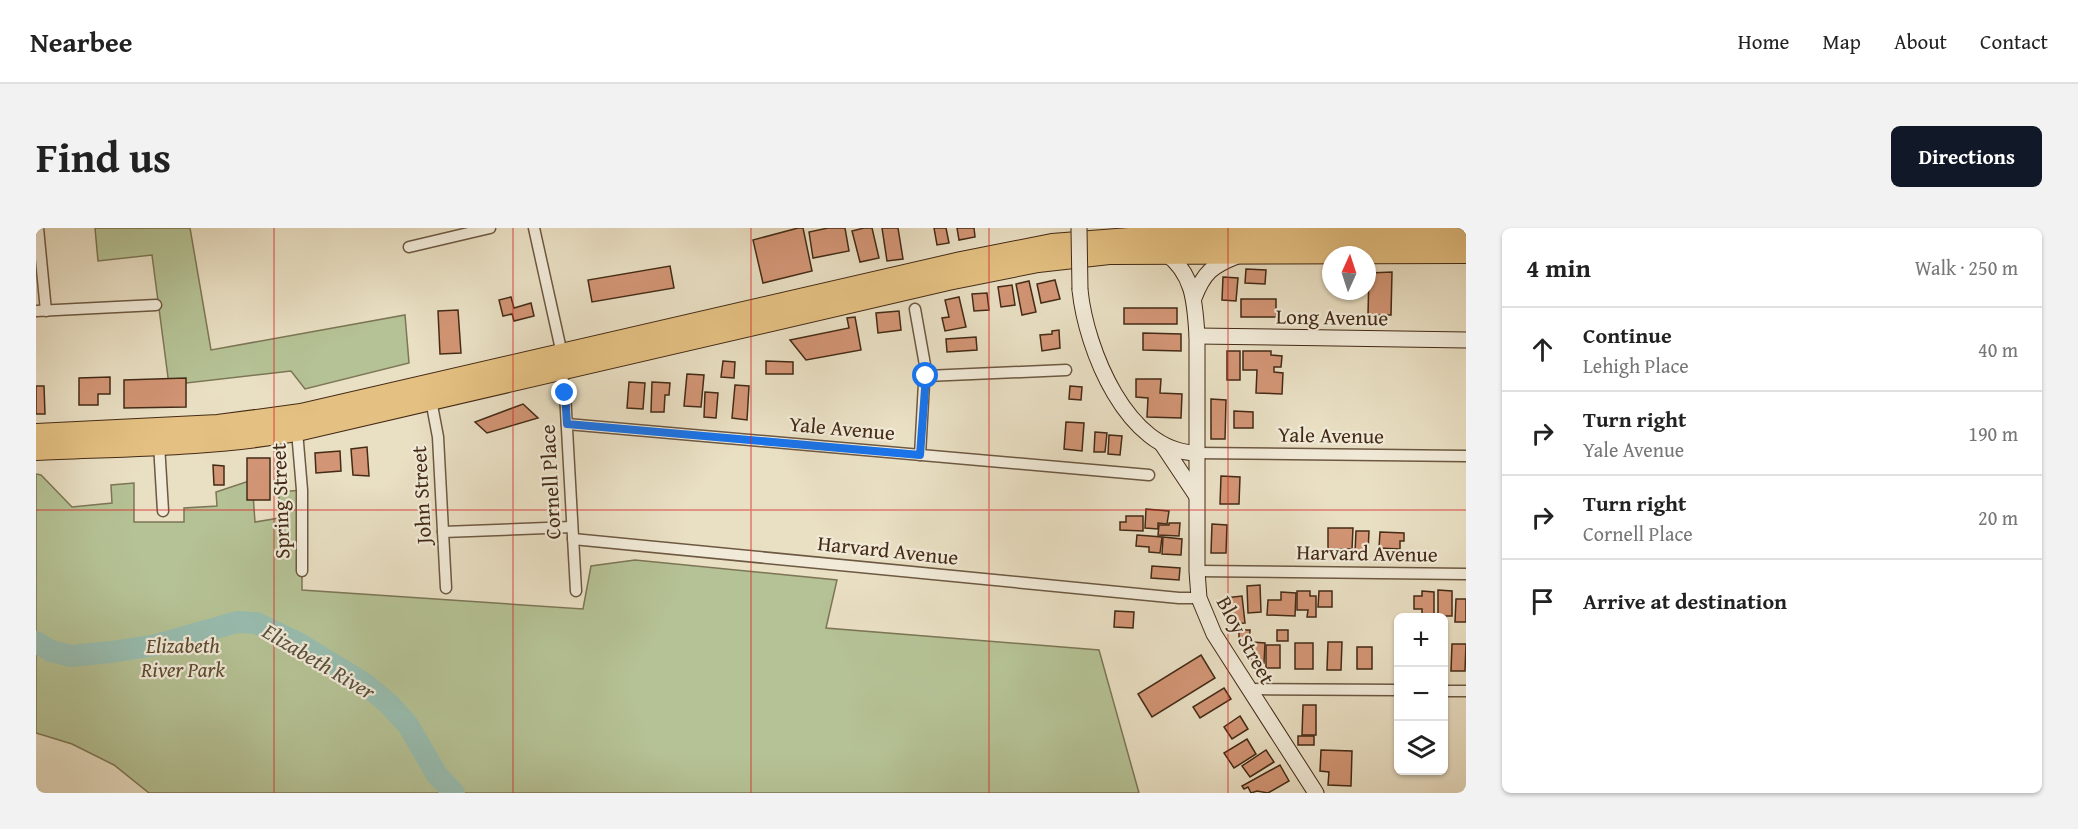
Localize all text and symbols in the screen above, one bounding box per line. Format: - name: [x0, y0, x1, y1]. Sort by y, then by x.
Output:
- text: Nearbee: [30, 21, 133, 62]
- text: Home: [1738, 26, 1789, 57]
- text: Map: [1822, 26, 1861, 57]
- text: About: [1894, 26, 1947, 57]
- text: Contact: [1980, 26, 2048, 57]
- text: Find us: [36, 126, 171, 187]
- button: Directions: [1891, 126, 2042, 187]
- north arrow: [1322, 246, 1376, 300]
- text: 4 min: [1526, 248, 1591, 287]
- text: Walk · 250 m: [1915, 253, 2018, 282]
- street label: Long Avenue: [1276, 301, 1389, 333]
- text: Continue: [1583, 319, 1672, 351]
- icon: ahead: [1526, 333, 1559, 366]
- text: 40 m: [1978, 335, 2018, 364]
- text: Lehigh Place: [1583, 351, 1689, 380]
- route start: [912, 362, 938, 388]
- route end: [551, 379, 577, 405]
- text: Turn right: [1583, 403, 1686, 435]
- street label: Yale Avenue: [788, 408, 896, 448]
- icon: right: [1526, 417, 1559, 450]
- street label: Yale Avenue: [1278, 419, 1385, 451]
- text: 190 m: [1968, 419, 2018, 448]
- street label: Cornell Place: [532, 424, 568, 540]
- text: Yale Avenue: [1583, 435, 1684, 464]
- street label: Spring Street: [262, 442, 298, 560]
- street label: John Street: [403, 444, 439, 548]
- text: Turn right: [1583, 487, 1686, 519]
- icon: right: [1526, 501, 1559, 534]
- text: 20 m: [1978, 503, 2018, 532]
- text: Cornell Place: [1583, 519, 1693, 548]
- street label: Harvard Avenue: [816, 527, 960, 573]
- street label: Harvard Avenue: [1296, 536, 1438, 570]
- icon: arrive: [1526, 585, 1559, 618]
- text: Arrive at destination: [1583, 585, 1787, 617]
- street label: Bloy Street: [1209, 590, 1283, 690]
- map controls: [1394, 613, 1448, 775]
- button: +: [1394, 613, 1448, 667]
- water label: Elizabeth River: [256, 614, 382, 708]
- park label: Elizabeth River Park: [140, 630, 225, 685]
- button: −: [1394, 667, 1448, 721]
- button: layers: [1394, 721, 1448, 775]

